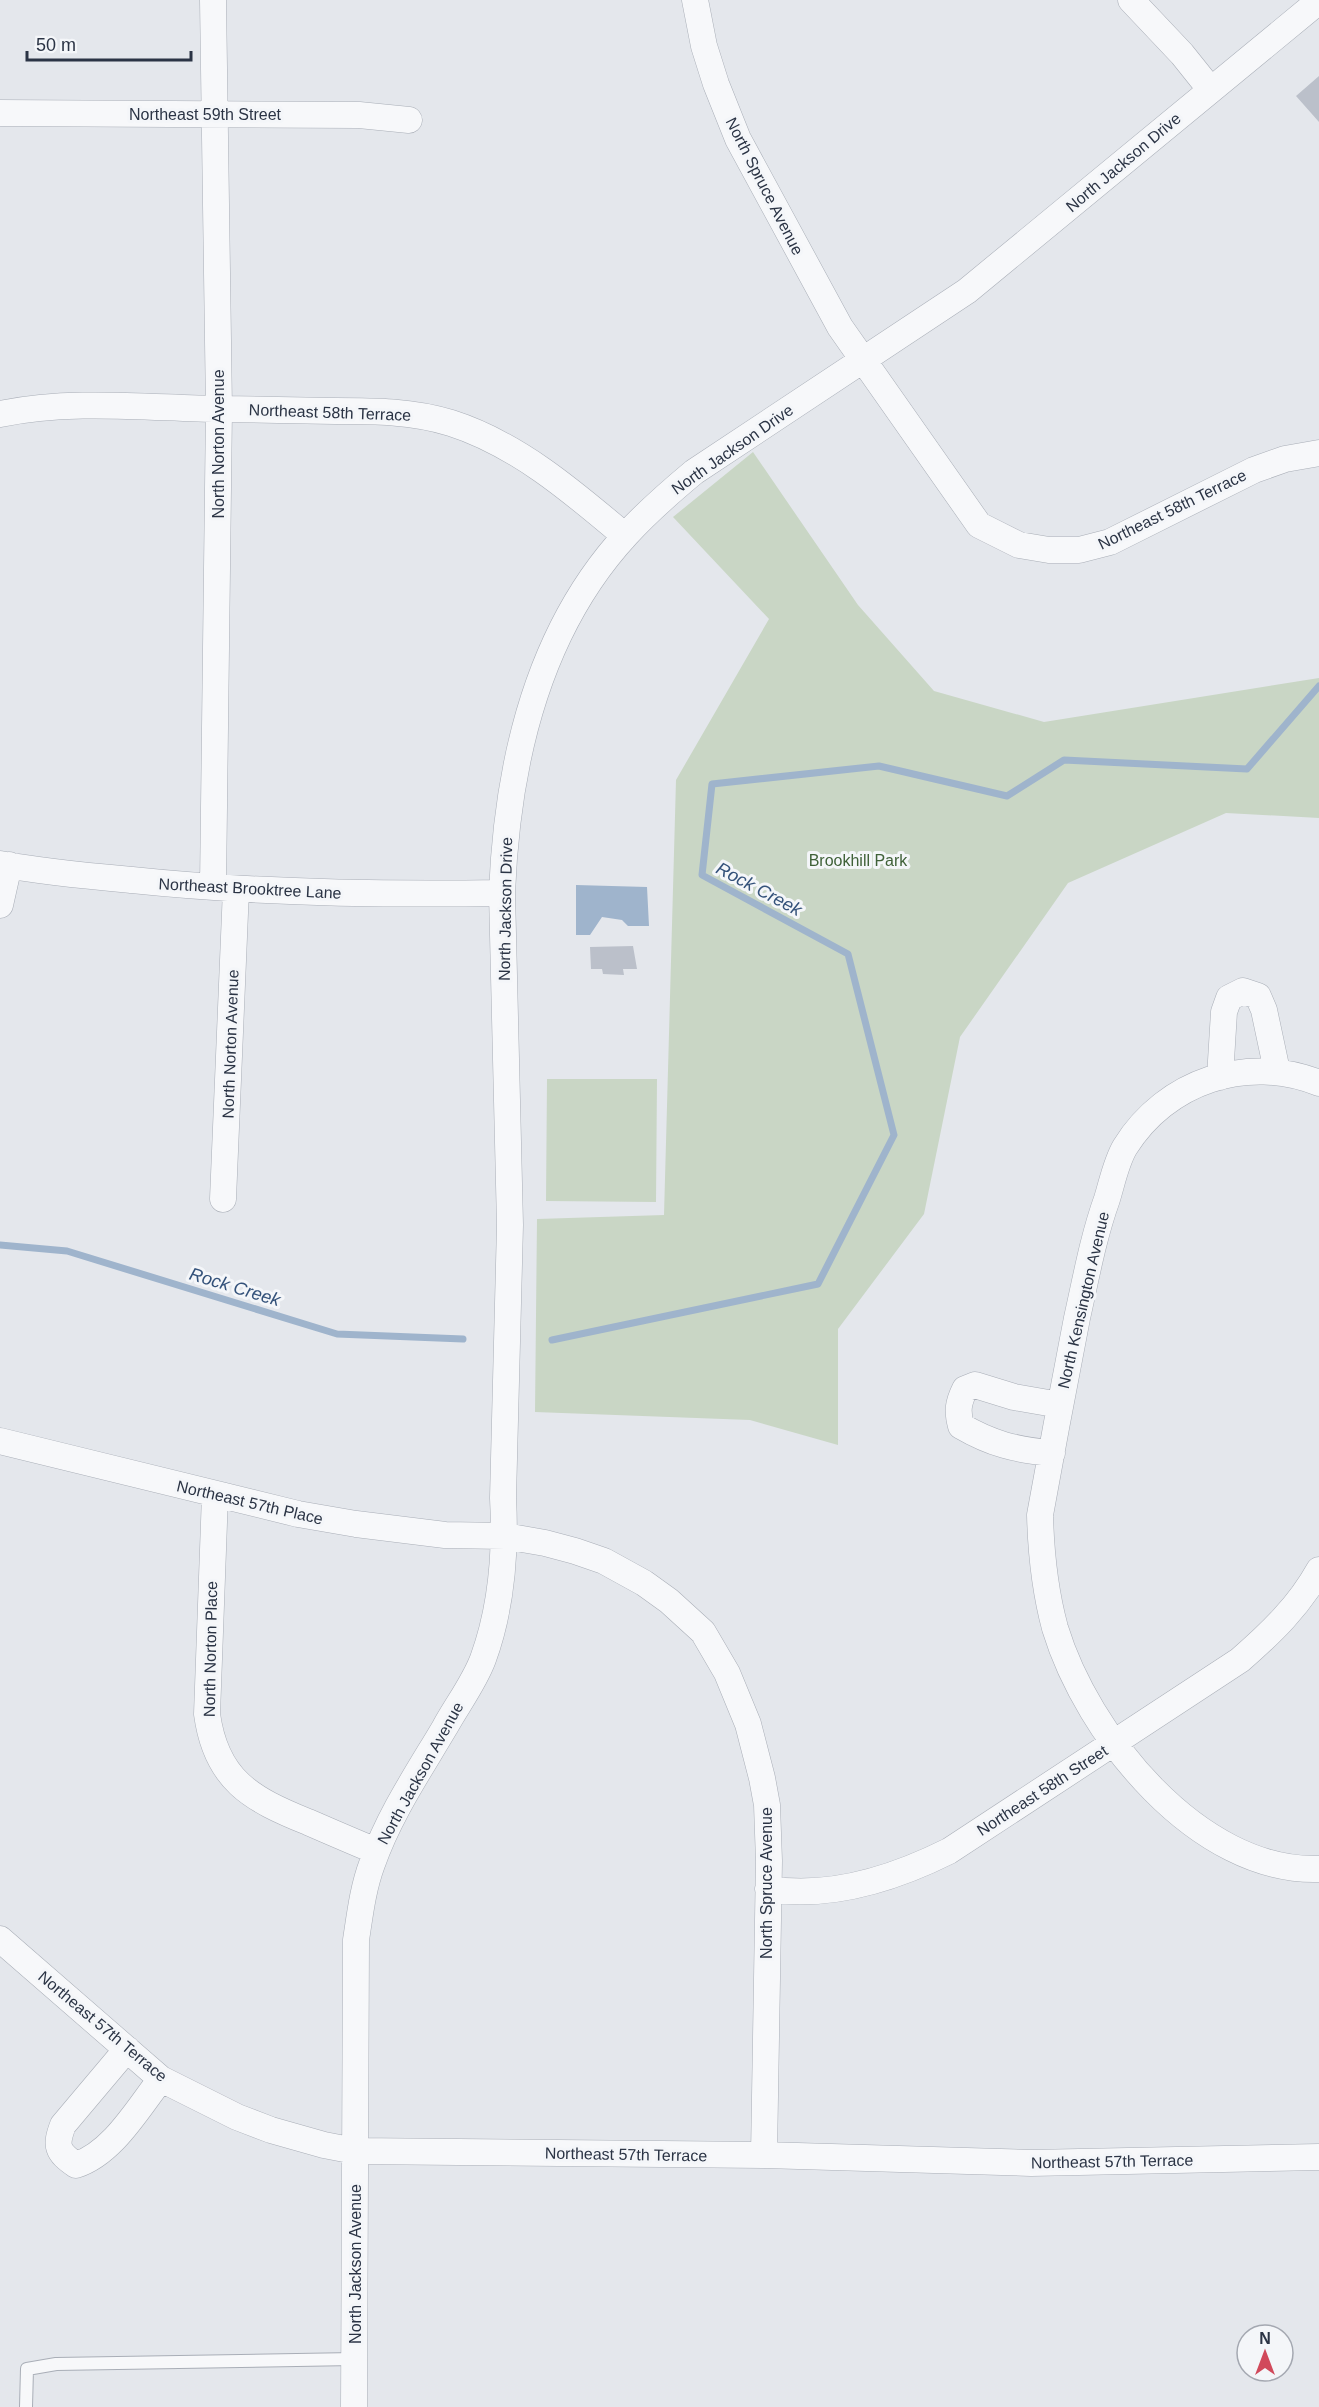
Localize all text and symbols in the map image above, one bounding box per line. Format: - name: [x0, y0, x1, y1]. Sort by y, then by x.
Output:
- scale bar: [27, 24, 190, 62]
- text: 50 m: [36, 35, 76, 55]
- street label: Northeast 59th Street: [129, 106, 282, 123]
- street label: North Jackson Drive: [1063, 110, 1184, 215]
- street label: North Spruce Avenue: [723, 115, 807, 258]
- street label: North Norton Avenue: [210, 369, 227, 519]
- street label: Northeast 58th Terrace: [249, 401, 412, 424]
- street label: North Jackson Drive: [668, 401, 796, 498]
- street label: Northeast 58th Terrace: [1095, 466, 1249, 553]
- street label: North Jackson Drive: [496, 837, 515, 981]
- park label: Brookhill Park: [809, 852, 908, 869]
- water label: Rock Creek: [713, 858, 806, 920]
- street label: Northeast Brooktree Lane: [158, 875, 342, 902]
- street label: North Norton Avenue: [219, 969, 242, 1119]
- street label: North Kensington Avenue: [1055, 1210, 1112, 1390]
- water label: Rock Creek: [187, 1264, 284, 1311]
- street label: Northeast 57th Place: [175, 1477, 325, 1528]
- street label: North Norton Place: [201, 1581, 220, 1717]
- street label: North Jackson Avenue: [374, 1699, 467, 1847]
- street label: Northeast 58th Street: [974, 1742, 1111, 1839]
- street label: North Spruce Avenue: [758, 1807, 775, 1959]
- street label: Northeast 57th Terrace: [35, 1968, 170, 2085]
- street label: Northeast 57th Terrace: [545, 2145, 707, 2164]
- street label: Northeast 57th Terrace: [1031, 2152, 1193, 2171]
- street label: North Jackson Avenue: [347, 2184, 364, 2344]
- north arrow: [1235, 2323, 1295, 2383]
- text: N: [1259, 2330, 1271, 2347]

